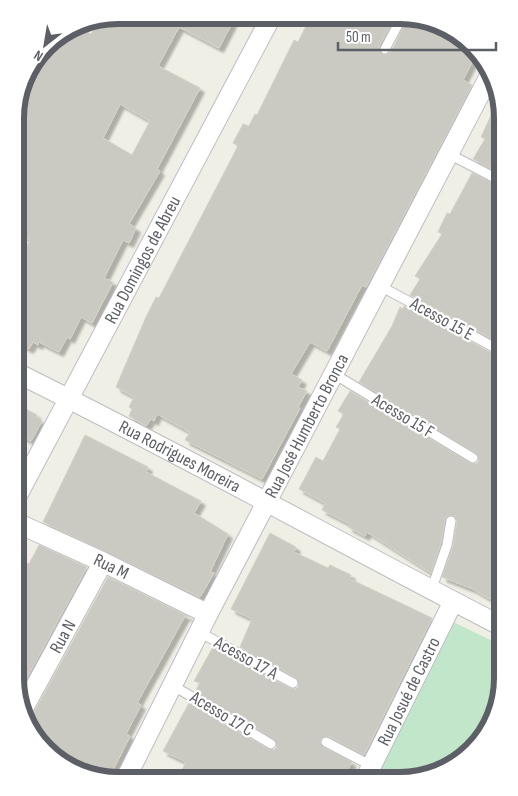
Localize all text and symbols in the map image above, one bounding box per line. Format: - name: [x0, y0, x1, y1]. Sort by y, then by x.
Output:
- north arrow: [20, 20, 70, 70]
- scale bar: [338, 20, 496, 52]
- text: 50 m: [346, 28, 371, 47]
- text: N: [31, 47, 46, 65]
- street label: Rua Domingos de Abreu: [100, 192, 185, 327]
- street label: Acesso 15 E: [406, 293, 477, 345]
- street label: Rua José Humberto Bronca: [260, 350, 353, 501]
- street label: Acesso 15 F: [367, 389, 438, 443]
- street label: Rua Rodrigues Moreira: [115, 416, 244, 497]
- street label: Rua M: [91, 549, 132, 584]
- street label: Rua N: [45, 616, 80, 657]
- street label: Acesso 17 A: [210, 632, 282, 684]
- street label: Rua Josué de Castro: [373, 634, 444, 749]
- street label: Acesso 17 C: [186, 686, 258, 741]

